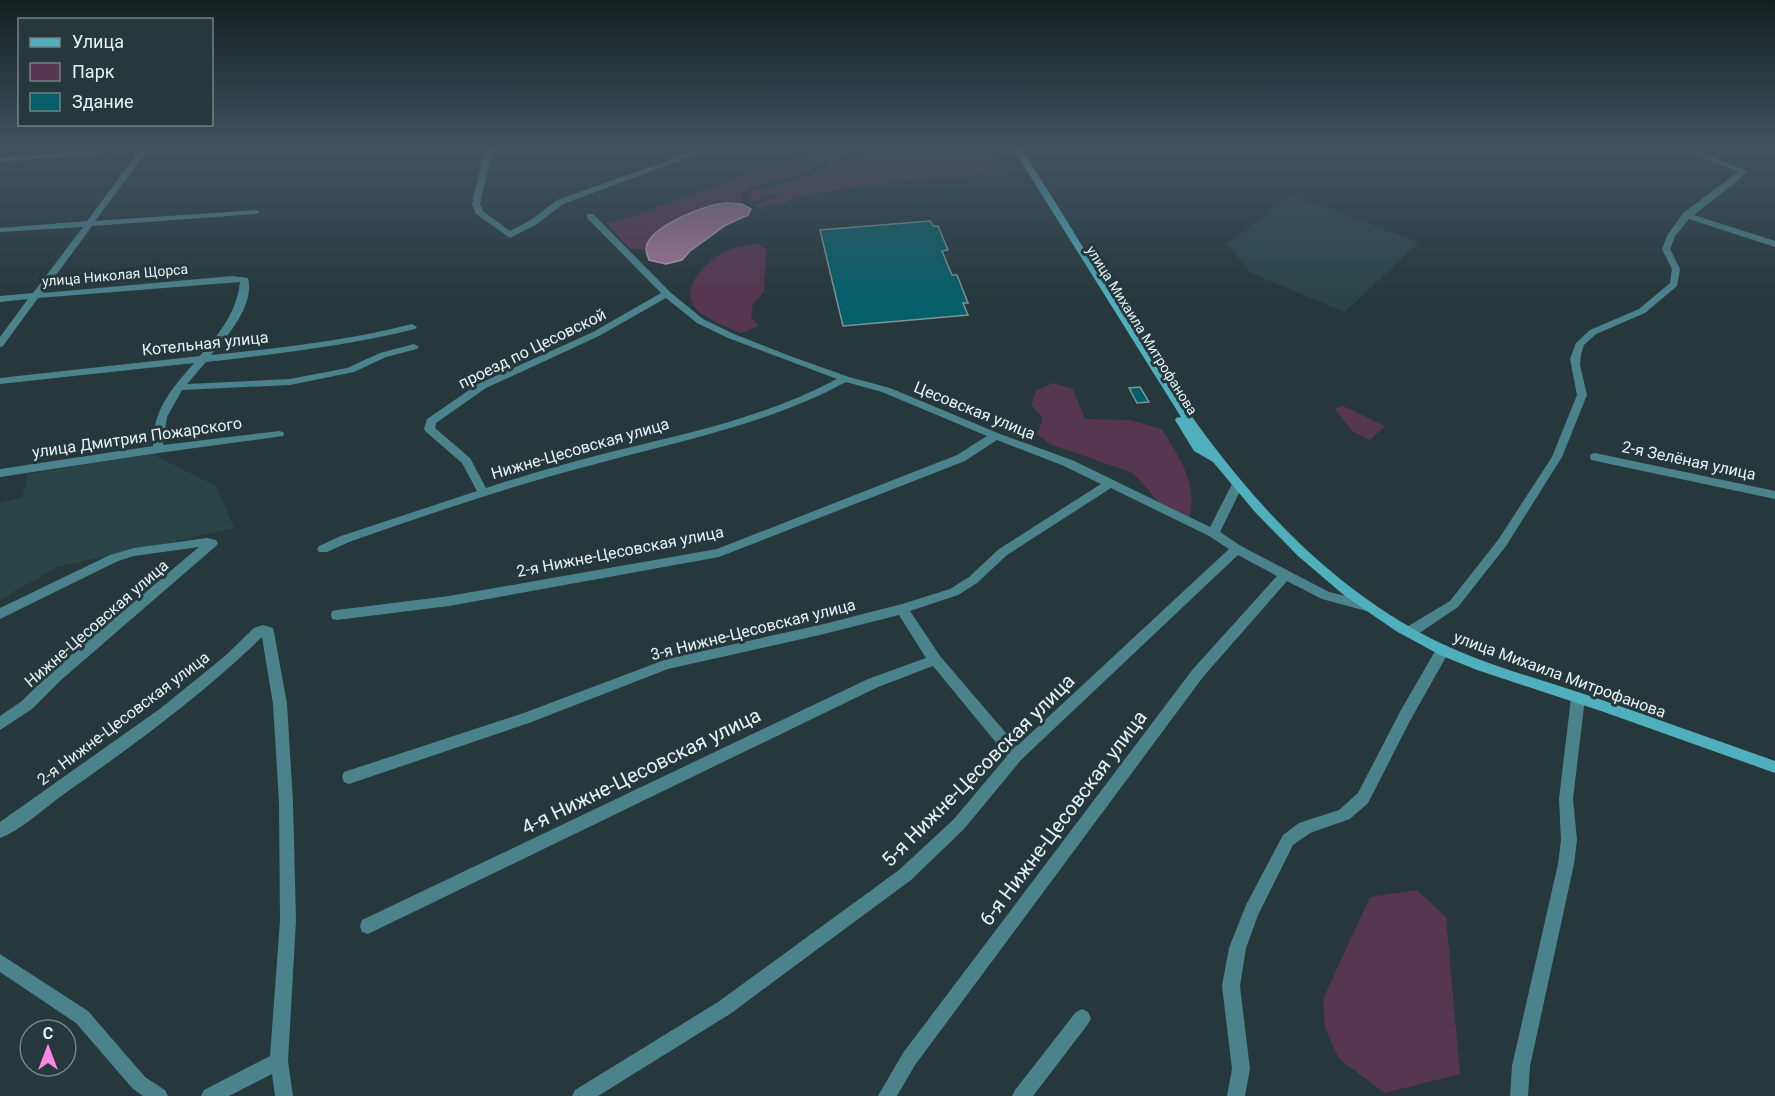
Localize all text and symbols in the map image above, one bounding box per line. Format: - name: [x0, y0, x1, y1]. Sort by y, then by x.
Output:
- legend: [18, 18, 213, 126]
- text: Улица: [72, 31, 124, 52]
- text: Парк: [72, 61, 115, 82]
- text: Здание: [72, 91, 134, 112]
- street label: улица Михаила Митрофанова: [1083, 242, 1201, 418]
- street label: улица Николая Щорса: [41, 261, 189, 289]
- street label: проезд по Цесовской: [455, 304, 609, 392]
- street label: Котельная улица: [141, 327, 269, 360]
- street label: Цесовская улица: [911, 377, 1038, 443]
- street label: улица Дмитрия Пожарского: [31, 413, 243, 462]
- street label: Нижне-Цесовская улица: [489, 414, 671, 483]
- street label: 2-я Зелёная улица: [1620, 437, 1758, 484]
- street label: 2-я Нижне-Цесовская улица: [515, 522, 725, 581]
- street label: Нижне-Цесовская улица: [21, 556, 172, 691]
- street label: 3-я Нижне-Цесовская улица: [649, 595, 858, 664]
- street label: улица Михаила Митрофанова: [1451, 627, 1669, 722]
- street label: 2-я Нижне-Цесовская улица: [34, 647, 213, 789]
- street label: 5-я Нижне-Цесовская улица: [877, 669, 1079, 871]
- street label: 4-я Нижне-Цесовская улица: [518, 703, 764, 839]
- street label: 6-я Нижне-Цесовская улица: [974, 706, 1152, 930]
- north arrow: [18, 1018, 78, 1078]
- text: С: [43, 1024, 53, 1043]

